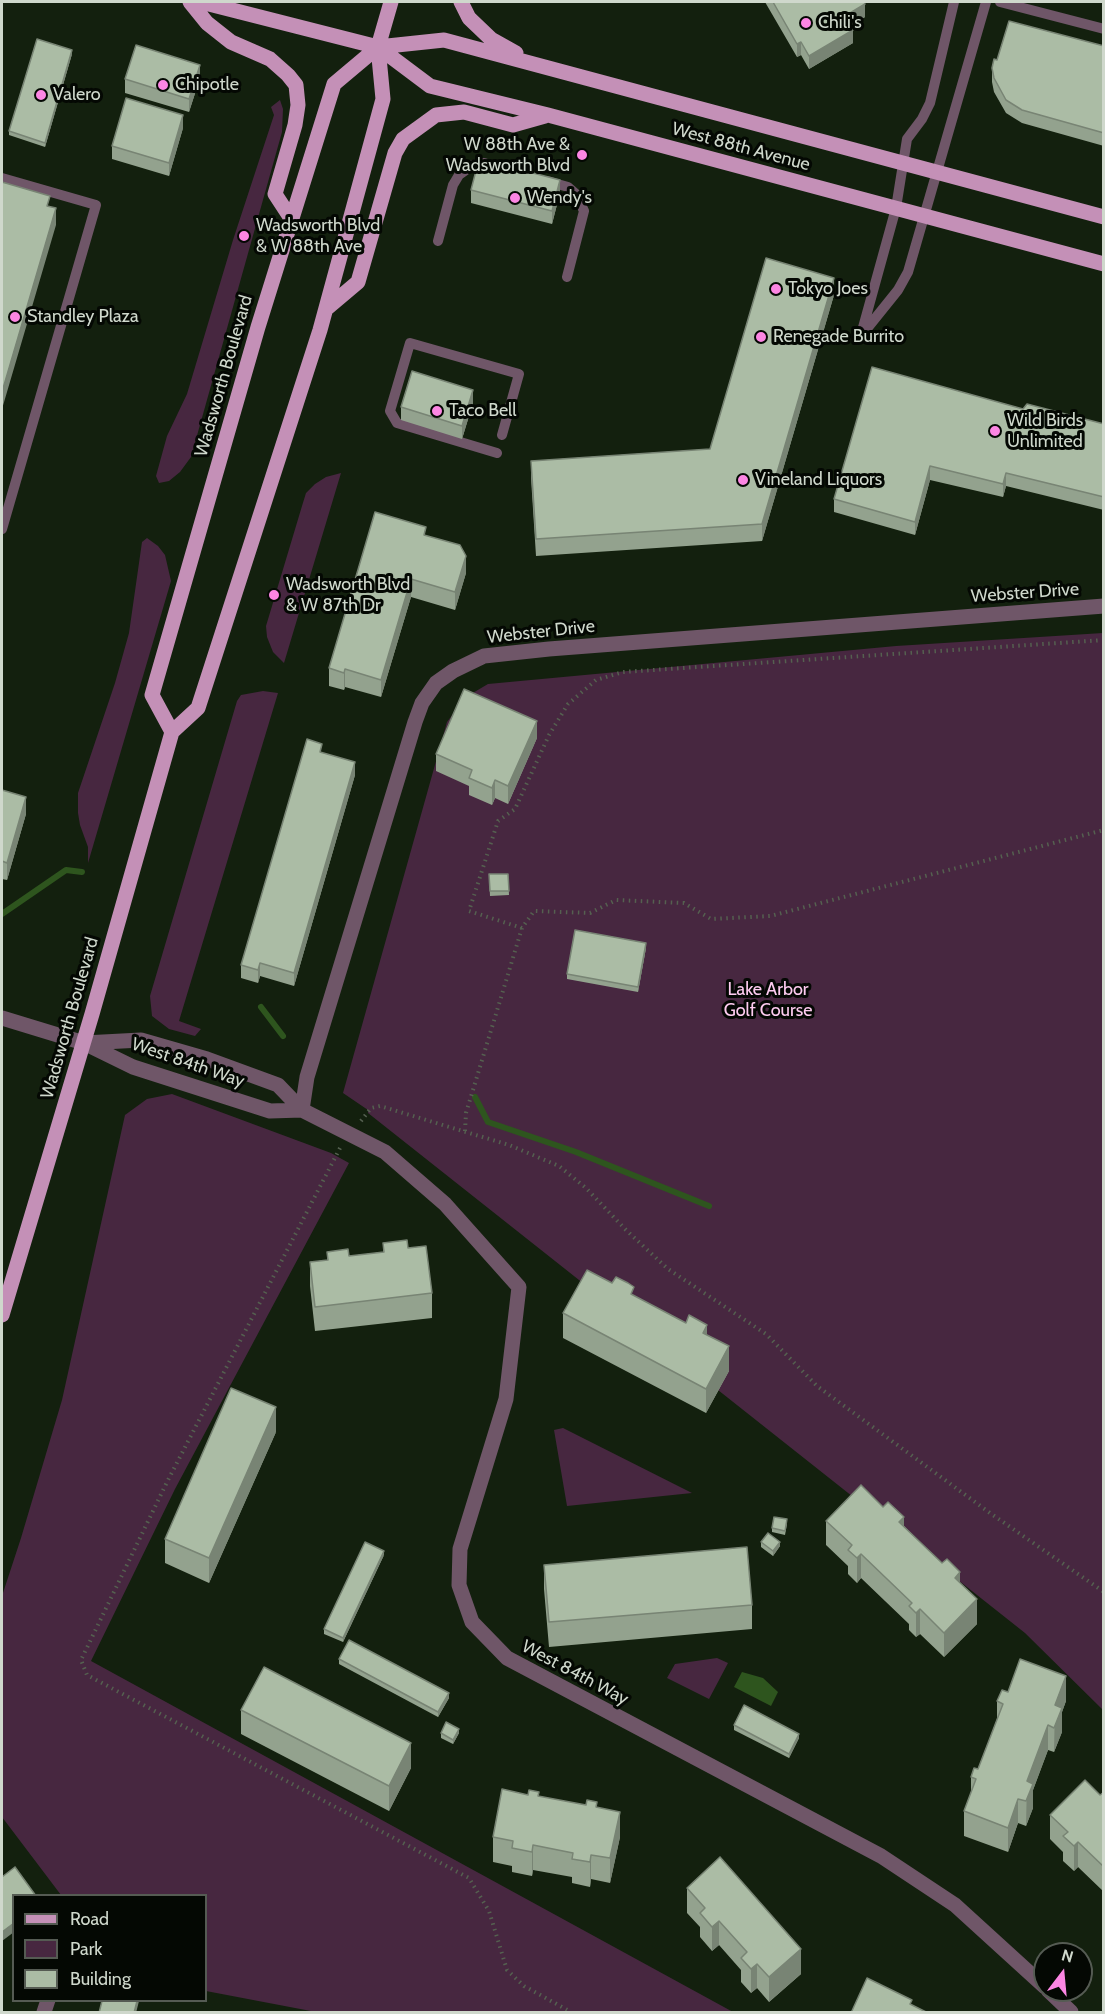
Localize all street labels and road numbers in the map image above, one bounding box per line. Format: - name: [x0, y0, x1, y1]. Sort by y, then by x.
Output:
- street label: West 88th Avenue: [670, 118, 812, 176]
- street label: Wadsworth Boulevard: [191, 293, 257, 459]
- street label: Webster Drive: [970, 578, 1080, 608]
- street label: Webster Drive: [486, 616, 596, 648]
- street label: Wadsworth Boulevard: [37, 935, 103, 1101]
- street label: West 84th Way: [129, 1034, 247, 1092]
- street label: West 84th Way: [518, 1636, 632, 1710]

